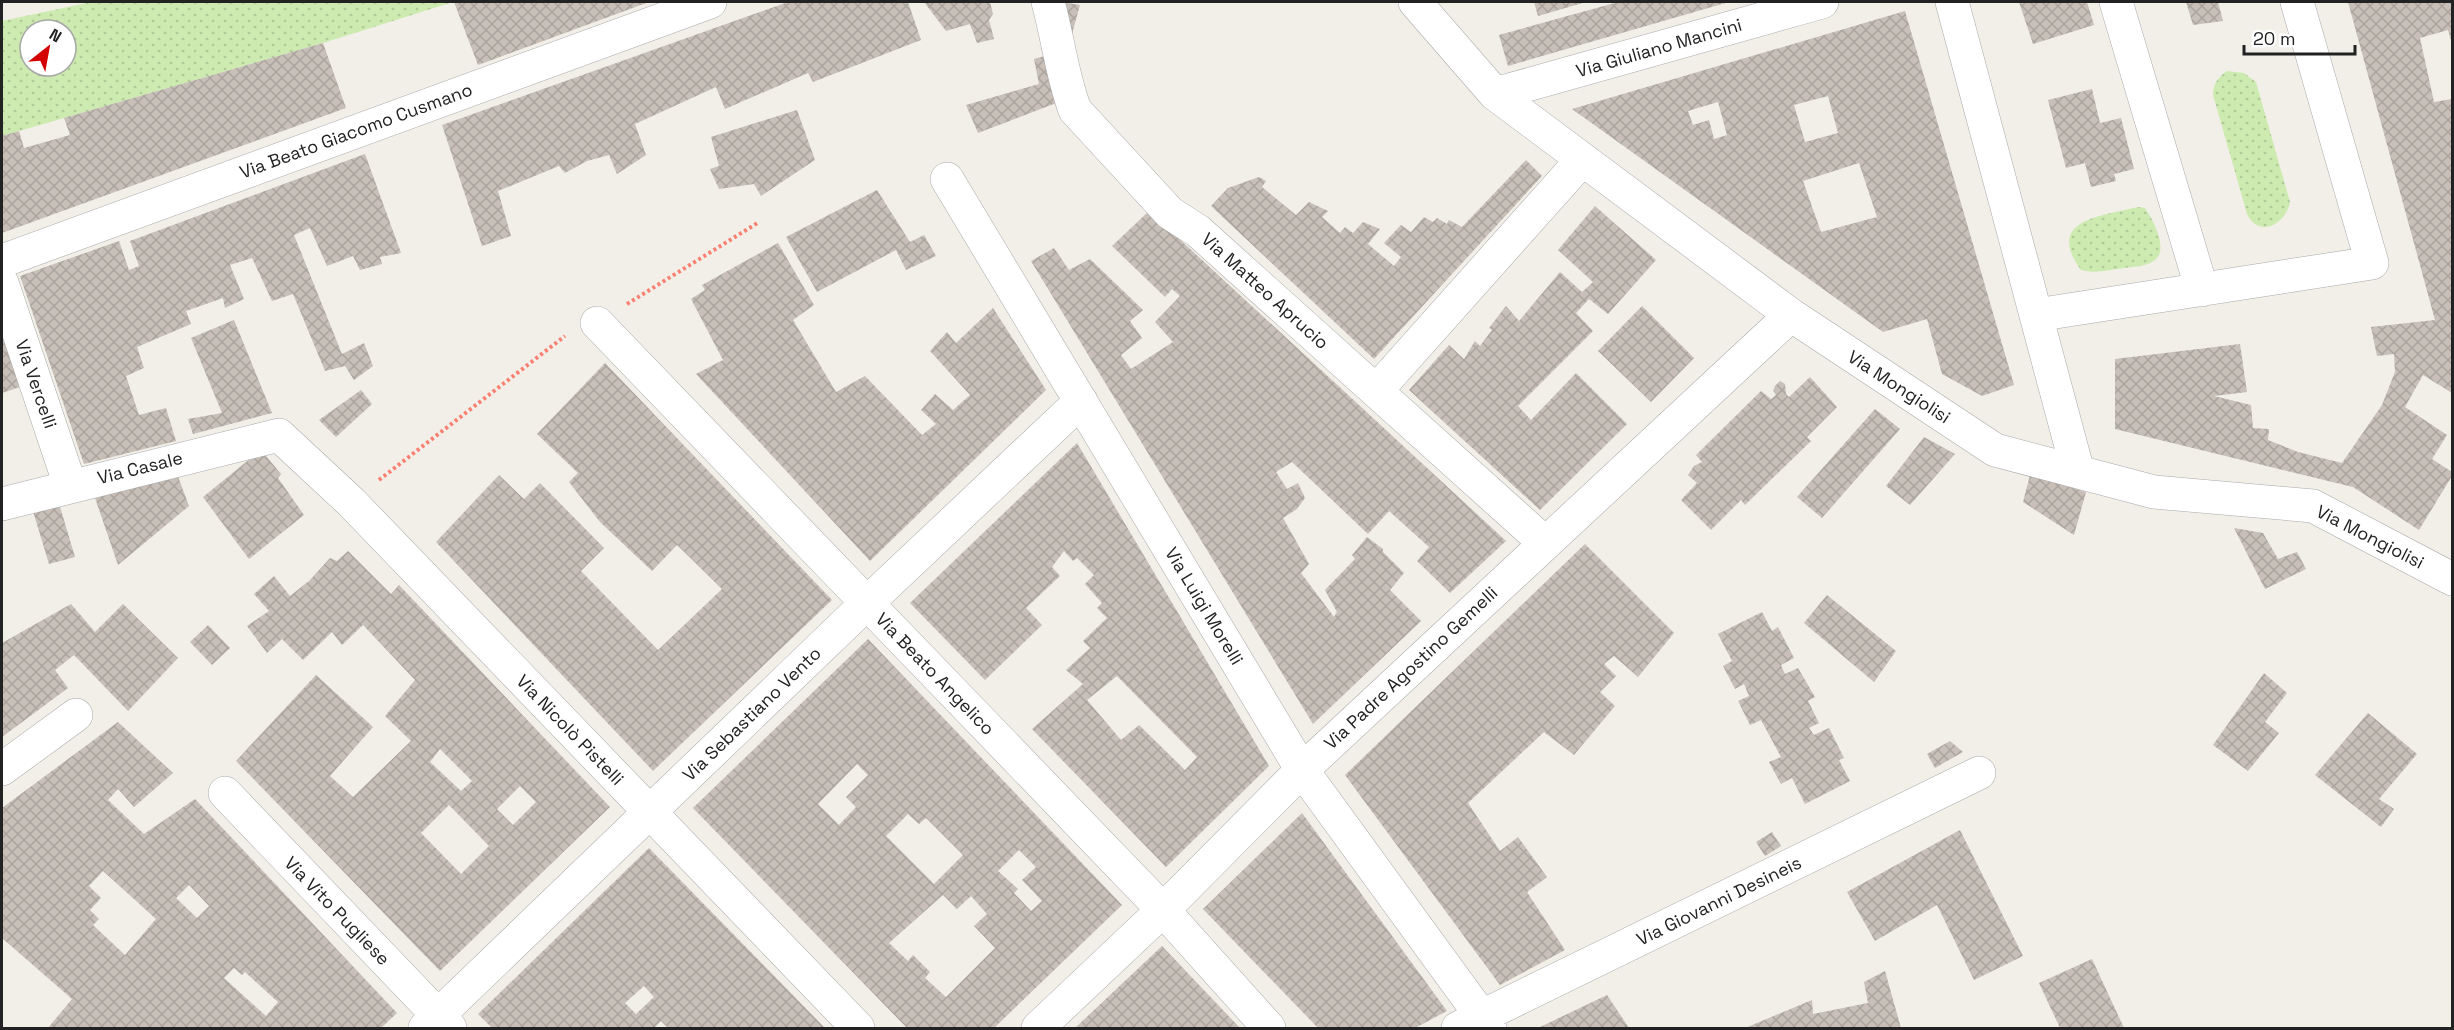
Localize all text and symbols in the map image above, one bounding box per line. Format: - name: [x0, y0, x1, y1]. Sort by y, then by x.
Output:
- street label: Via Giuliano Mancini: [1573, 13, 1744, 82]
- north arrow: [18, 18, 78, 78]
- scale bar: [2244, 18, 2355, 56]
- text: N: [45, 24, 65, 47]
- text: 20 m: [2253, 27, 2296, 50]
- street label: Via Beato Giacomo Cusmano: [236, 78, 475, 183]
- street label: Via Matteo Aprucio: [1197, 227, 1334, 354]
- street label: Via Vercelli: [11, 336, 62, 431]
- street label: Via Mongiolisi: [1844, 345, 1955, 428]
- street label: Via Casale: [95, 446, 185, 489]
- street label: Via Mongiolisi: [2312, 500, 2428, 574]
- street label: Via Luigi Morelli: [1160, 543, 1249, 669]
- street label: Via Padre Agostino Gemelli: [1319, 581, 1502, 754]
- street label: Via Beato Angelico: [871, 608, 1000, 740]
- street label: Via Sebastiano Vento: [678, 641, 826, 786]
- street label: Via Nicolò Pistelli: [512, 669, 629, 790]
- street label: Via Vito Pugliese: [280, 851, 395, 970]
- street label: Via Giovanni Desineis: [1633, 851, 1805, 950]

